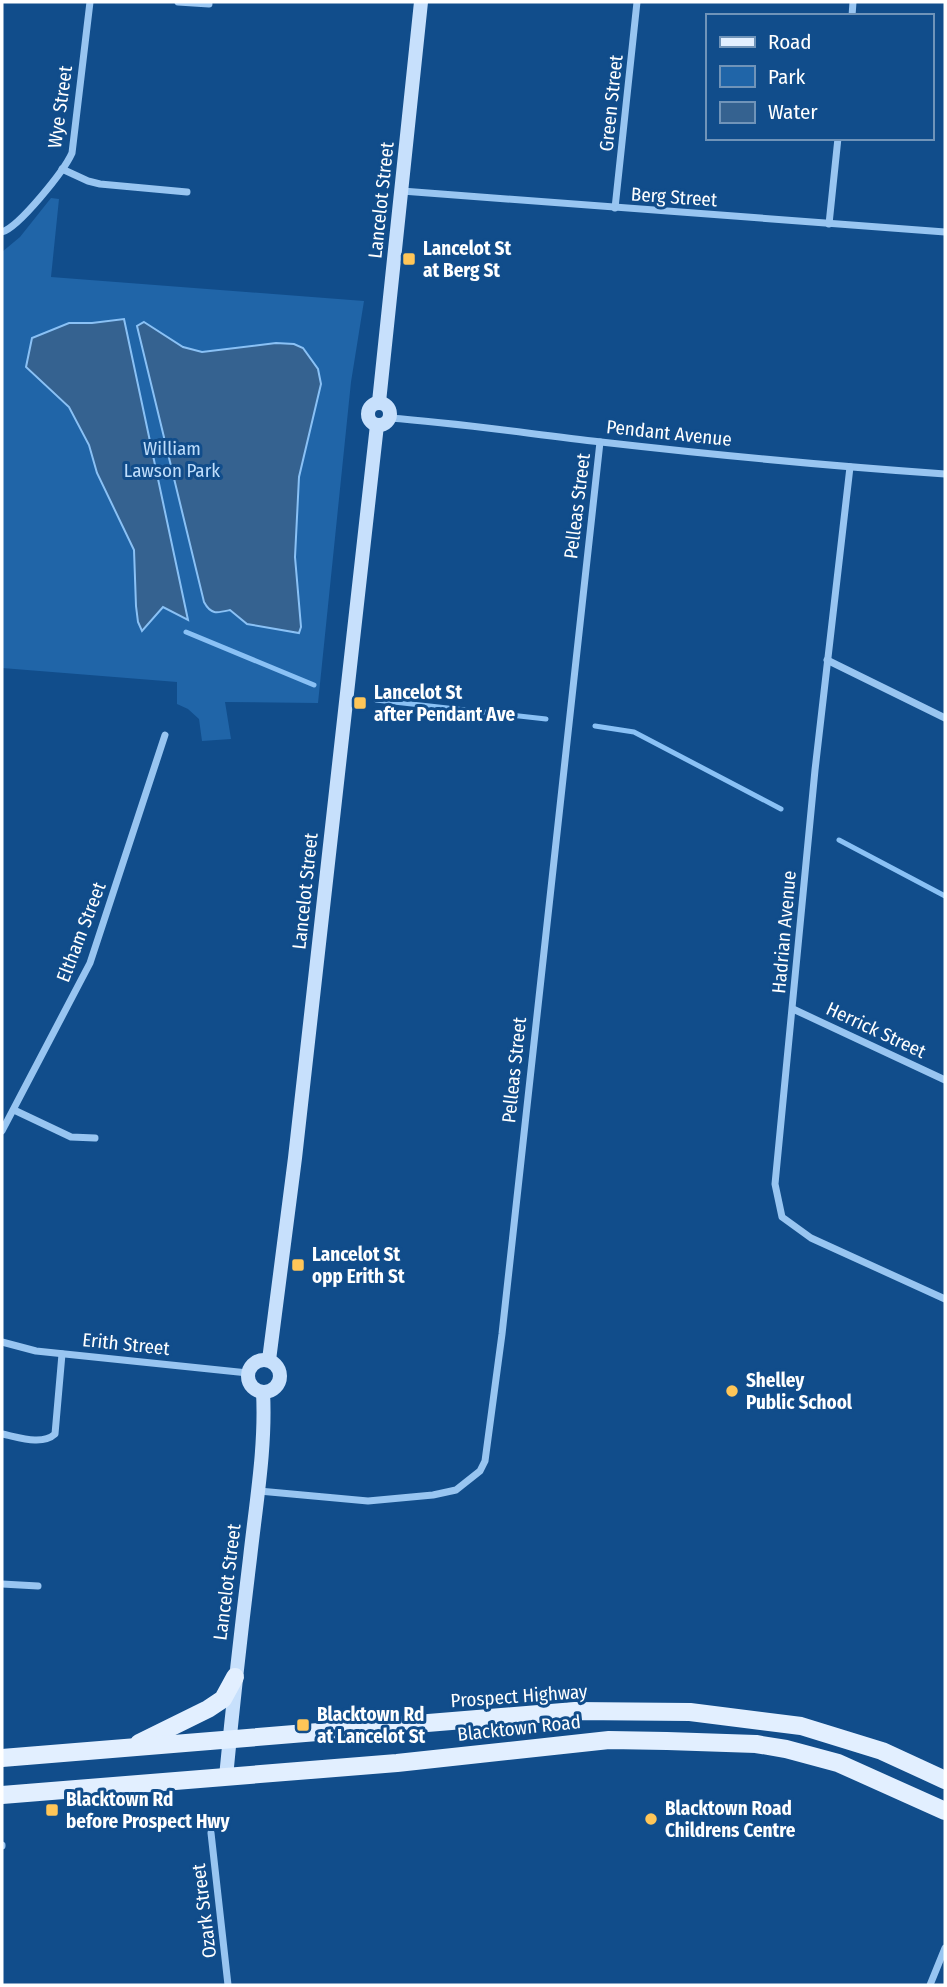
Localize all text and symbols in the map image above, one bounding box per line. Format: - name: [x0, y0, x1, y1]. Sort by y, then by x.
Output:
- legend: [706, 14, 933, 140]
- text: Road: [768, 29, 812, 55]
- street label: Green Street: [594, 53, 628, 152]
- street label: Wye Street: [43, 63, 77, 150]
- text: Park: [768, 64, 806, 90]
- text: Water: [768, 99, 818, 125]
- street label: Lancelot Street: [363, 140, 399, 259]
- street label: Berg Street: [630, 183, 719, 212]
- place label: Lancelot St at Berg St: [423, 237, 511, 282]
- marker: Lancelot St at Berg St: [401, 251, 417, 267]
- street label: Pendant Avenue: [605, 415, 733, 451]
- park label: William Lawson Park: [124, 437, 220, 482]
- street label: Pelleas Street: [559, 451, 595, 560]
- place label: Lancelot St after Pendant Ave: [374, 681, 515, 726]
- marker: Lancelot St after Pendant Ave: [352, 695, 368, 711]
- street label: Lancelot Street: [287, 831, 323, 950]
- street label: Hadrian Avenue: [767, 870, 801, 994]
- street label: Eltham Street: [51, 878, 111, 985]
- street label: Herrick Street: [823, 997, 930, 1063]
- street label: Pelleas Street: [497, 1015, 531, 1124]
- place label: Lancelot St opp Erith St: [312, 1243, 405, 1288]
- marker: Lancelot St opp Erith St: [290, 1257, 306, 1273]
- street label: Erith Street: [81, 1328, 172, 1360]
- place label: Shelley Public School: [746, 1369, 853, 1414]
- marker: Shelley Public School: [724, 1383, 740, 1399]
- street label: Lancelot Street: [208, 1522, 246, 1642]
- street label: Prospect Highway: [450, 1680, 589, 1712]
- place label: Blacktown Rd at Lancelot St: [317, 1703, 425, 1748]
- street label: Blacktown Road: [456, 1710, 582, 1746]
- marker: Blacktown Rd at Lancelot St: [295, 1717, 311, 1733]
- place label: Blacktown Rd before Prospect Hwy: [66, 1788, 230, 1833]
- place label: Blacktown Road Childrens Centre: [665, 1797, 796, 1842]
- marker: Blacktown Rd before Prospect Hwy: [44, 1802, 60, 1818]
- marker: Blacktown Road Childrens Centre: [643, 1811, 659, 1827]
- street label: Ozark Street: [187, 1862, 221, 1960]

